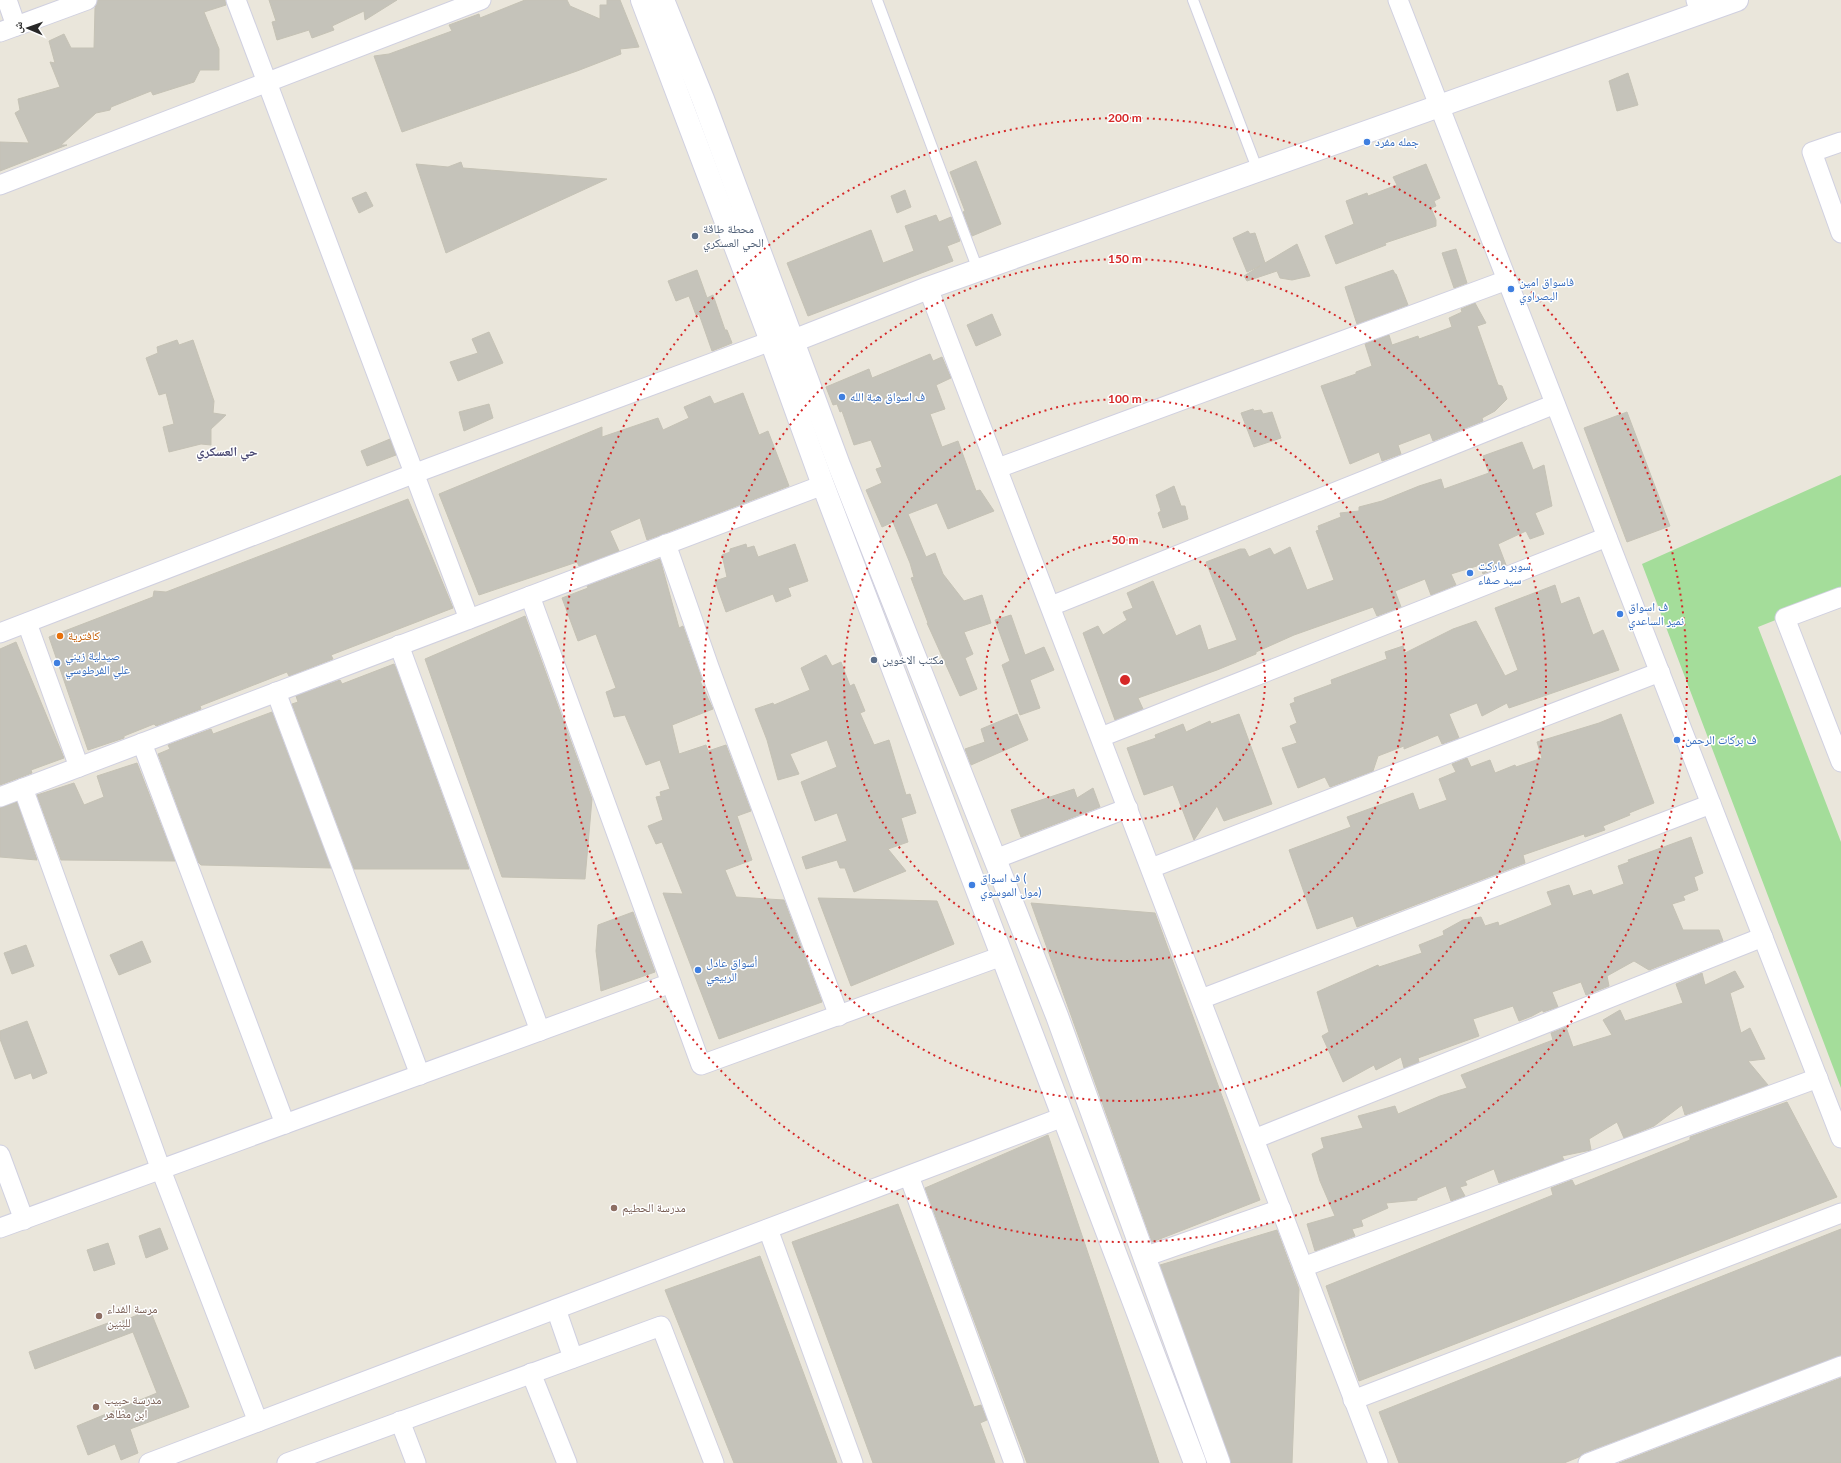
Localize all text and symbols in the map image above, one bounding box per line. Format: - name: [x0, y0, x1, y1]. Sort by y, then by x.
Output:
- north arrow: [8, 8, 48, 48]
- text: ش: [11, 21, 26, 34]
- text: 200 m: [1108, 110, 1142, 125]
- place label: جمله مفرد: [1375, 134, 1419, 149]
- marker: جمله مفرد: [1362, 137, 1372, 147]
- place label: محطة طاقة الحي العسكري: [703, 221, 764, 253]
- marker: محطة طاقة الحي العسكري: [690, 231, 700, 241]
- text: 150 m: [1108, 251, 1142, 266]
- place label: فاسواق امين البصراوي: [1519, 274, 1574, 306]
- marker: فاسواق امين البصراوي: [1506, 284, 1516, 294]
- place label: ف اسواق هبة الله: [850, 389, 925, 404]
- text: 100 m: [1108, 391, 1142, 406]
- marker: ف اسواق هبة الله: [837, 392, 847, 402]
- district label: حي العسكري: [196, 443, 258, 462]
- text: 50 m: [1112, 532, 1138, 547]
- place label: سوبر ماركت سيد صفاء: [1478, 558, 1531, 587]
- marker: سوبر ماركت سيد صفاء: [1465, 568, 1475, 578]
- place label: ف اسواق نمير الساعدي: [1628, 599, 1684, 631]
- marker: ف اسواق نمير الساعدي: [1615, 609, 1625, 619]
- place label: كافترية: [68, 628, 100, 643]
- marker: كافترية: [55, 631, 65, 641]
- place label: صيدلية زيني علي الفرطوسي: [65, 648, 130, 680]
- place label: مكتب الاخوين: [882, 652, 944, 667]
- marker: مكتب الاخوين: [869, 655, 879, 665]
- marker: صيدلية زيني علي الفرطوسي: [52, 658, 62, 668]
- centre of rings: [1118, 673, 1132, 687]
- place label: ف بركات الرحمن: [1685, 732, 1757, 747]
- marker: ف بركات الرحمن: [1672, 735, 1682, 745]
- place label: ف اسواق ( مول الموسوي): [980, 870, 1041, 902]
- marker: ف اسواق ( مول الموسوي): [967, 880, 977, 890]
- place label: أسواق عادل الربيعي: [706, 955, 757, 987]
- marker: أسواق عادل الربيعي: [693, 965, 703, 975]
- place label: مدرسة الحطيم: [622, 1200, 686, 1216]
- marker: مدرسة الحطيم: [609, 1203, 619, 1213]
- place label: مرسة الفداء للبنين: [107, 1301, 158, 1330]
- marker: مرسة الفداء للبنين: [94, 1311, 104, 1321]
- place label: مدرسة حبيب ابن مظاهر: [103, 1392, 161, 1421]
- marker: مدرسة حبيب ابن مظاهر: [91, 1402, 101, 1412]

